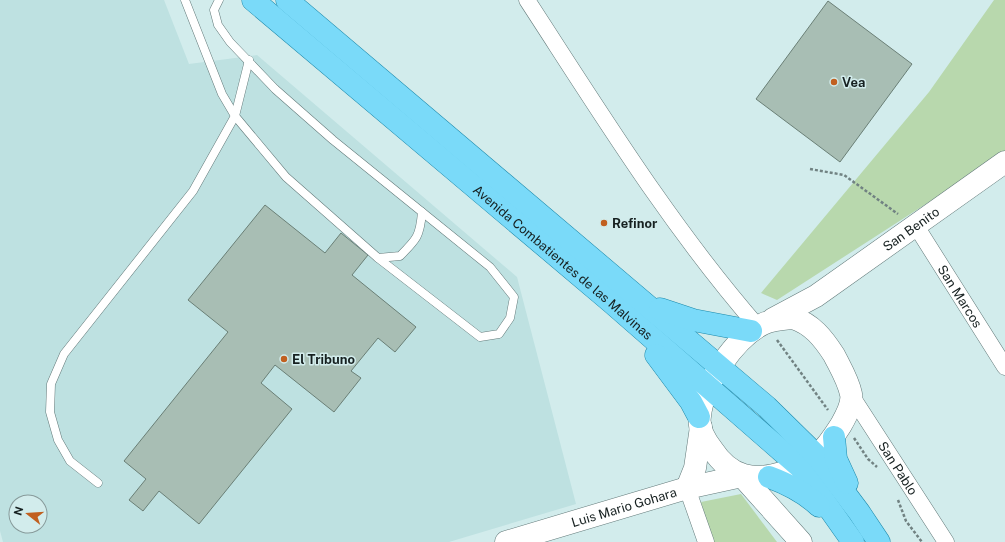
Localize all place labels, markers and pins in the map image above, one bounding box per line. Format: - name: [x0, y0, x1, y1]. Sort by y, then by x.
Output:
- place label: Vea: [842, 75, 865, 90]
- marker: Vea: [829, 77, 839, 87]
- place label: Refinor: [612, 216, 658, 231]
- marker: Refinor: [599, 218, 609, 228]
- place label: El Tribuno: [292, 352, 355, 367]
- marker: El Tribuno: [279, 354, 289, 364]

